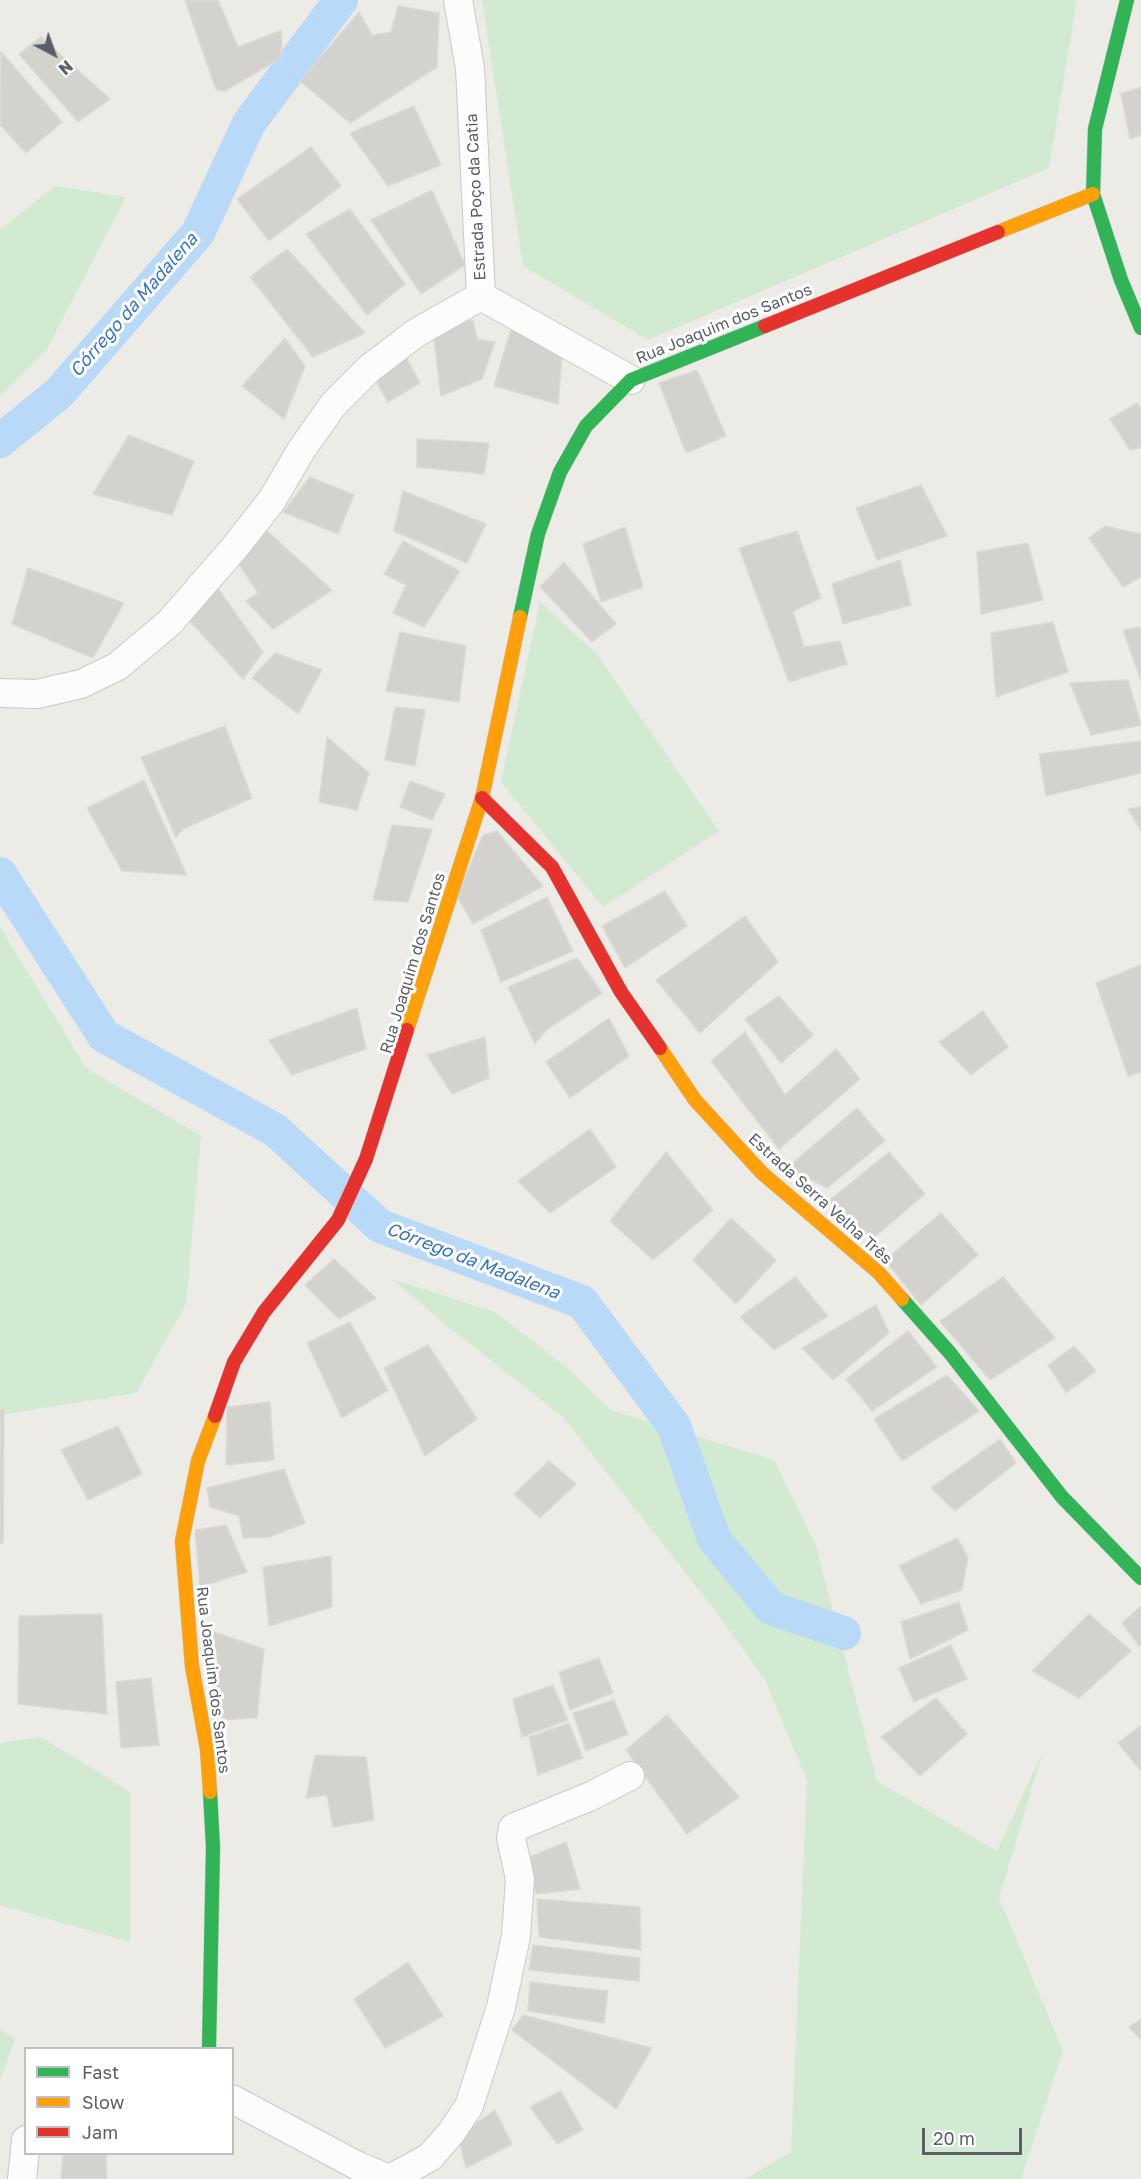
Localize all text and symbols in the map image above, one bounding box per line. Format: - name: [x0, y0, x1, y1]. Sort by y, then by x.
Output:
- north arrow: [24, 24, 84, 84]
- text: N: [55, 56, 77, 79]
- street label: Estrada Poço da Catia: [462, 113, 490, 281]
- water label: Córrego da Madalena: [66, 229, 202, 381]
- street label: Rua Joaquim dos Santos: [633, 280, 815, 368]
- street label: Rua Joaquim dos Santos: [376, 870, 450, 1056]
- street label: Estrada Serra Velha Três: [744, 1129, 896, 1269]
- water label: Córrego da Madalena: [383, 1218, 563, 1304]
- street label: Rua Joaquim dos Santos: [192, 1585, 234, 1775]
- legend: [24, 2047, 234, 2155]
- text: Fast: [82, 2061, 119, 2083]
- text: Slow: [82, 2091, 124, 2113]
- scale bar: [925, 2116, 1026, 2154]
- text: Jam: [82, 2121, 118, 2143]
- text: 20 m: [933, 2127, 975, 2149]

